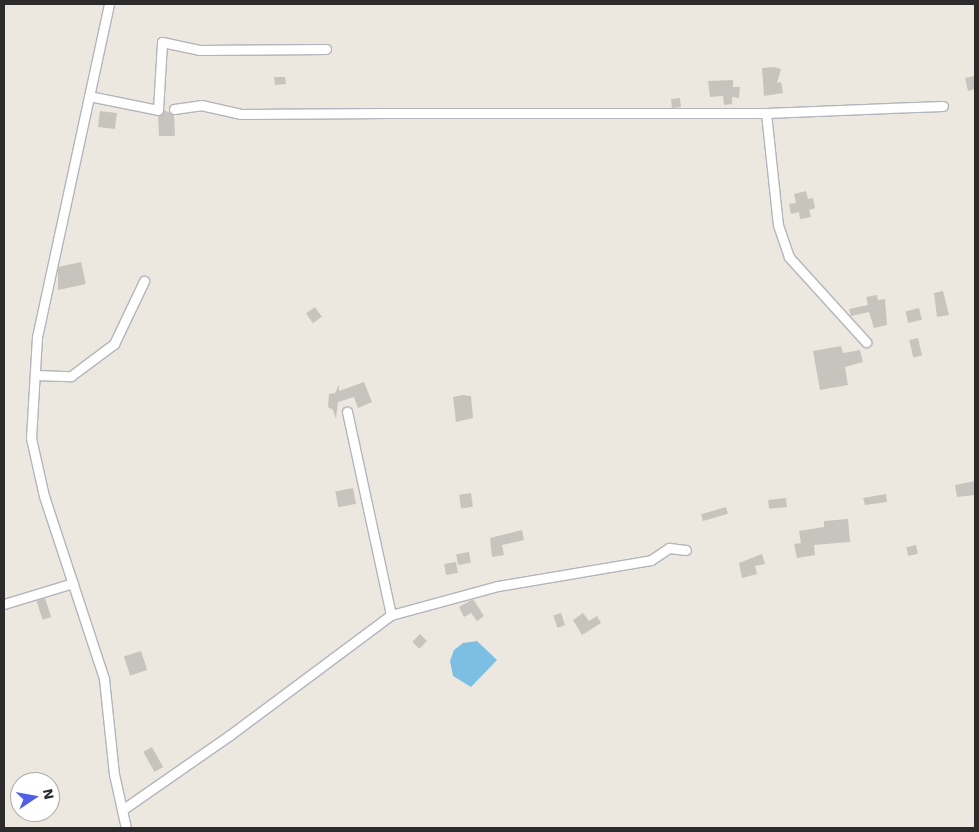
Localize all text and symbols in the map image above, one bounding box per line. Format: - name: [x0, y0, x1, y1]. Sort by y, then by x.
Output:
- north arrow: [10, 772, 60, 822]
- text: N: [40, 787, 58, 801]

